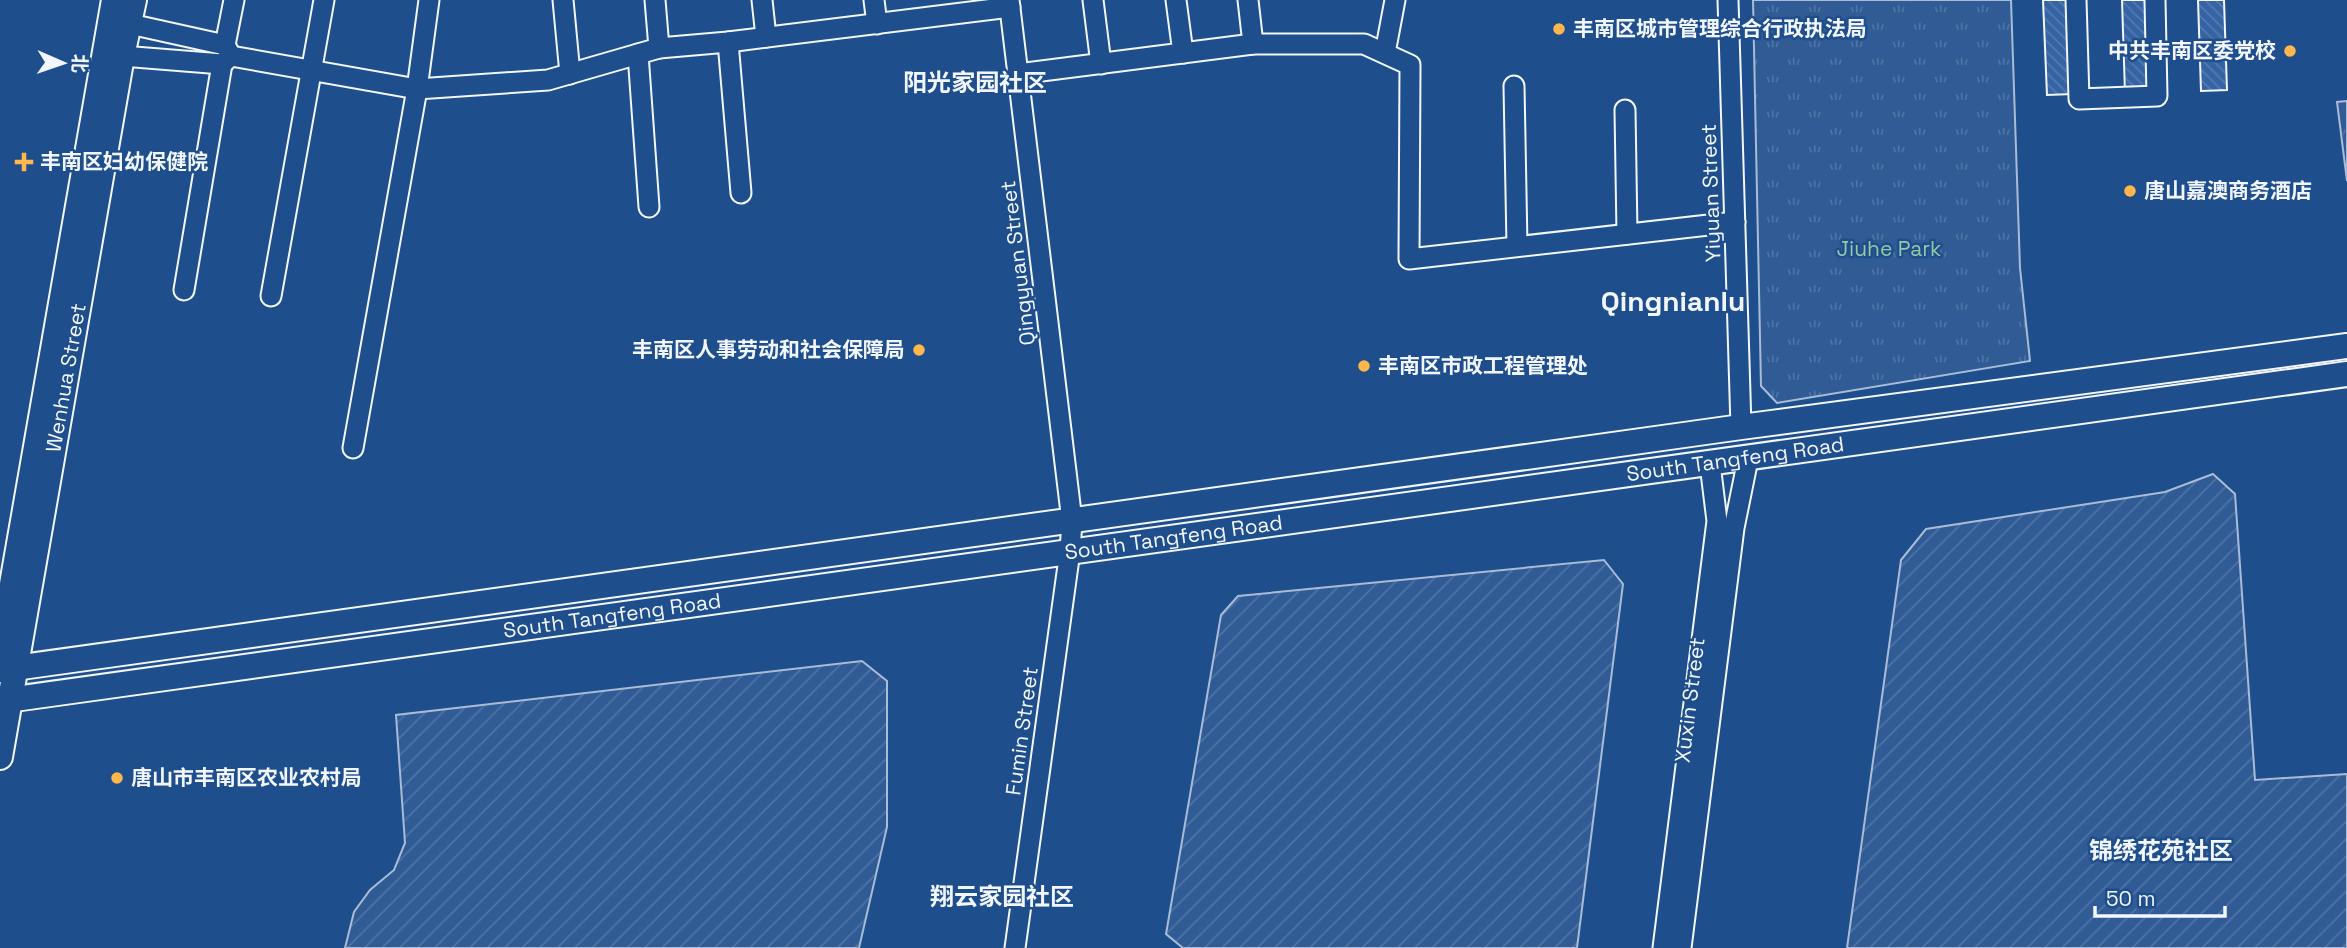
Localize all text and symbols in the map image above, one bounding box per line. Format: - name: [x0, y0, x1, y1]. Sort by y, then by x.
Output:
- place label: 丰南区城市管理综合行政执法局: [1573, 15, 1867, 42]
- marker: 丰南区城市管理综合行政执法局: [1551, 21, 1567, 37]
- north arrow: [28, 28, 98, 98]
- place label: 中共丰南区委党校: [2108, 37, 2276, 64]
- marker: 中共丰南区委党校: [2282, 43, 2298, 59]
- text: 北: [67, 54, 92, 74]
- district label: 阳光家园社区: [903, 67, 1047, 98]
- street label: Yiyuan Street: [1695, 123, 1726, 263]
- place label: 丰南区妇幼保健院: [40, 148, 208, 175]
- marker: 丰南区妇幼保健院: [14, 152, 34, 172]
- place label: 唐山嘉澳商务酒店: [2144, 177, 2312, 204]
- street label: Qingyuan Street: [994, 179, 1041, 347]
- marker: 唐山嘉澳商务酒店: [2122, 183, 2138, 199]
- park label: Jiuhe Park: [1837, 235, 1941, 262]
- district label: Qingnianlu: [1601, 283, 1745, 319]
- street label: Wenhua Street: [39, 301, 92, 454]
- place label: 丰南区人事劳动和社会保障局: [632, 336, 905, 363]
- marker: 丰南区人事劳动和社会保障局: [911, 342, 927, 358]
- place label: 丰南区市政工程管理处: [1378, 352, 1588, 379]
- marker: 丰南区市政工程管理处: [1356, 358, 1372, 374]
- street label: South Tangfeng Road: [1625, 430, 1846, 487]
- street label: South Tangfeng Road: [1063, 508, 1284, 566]
- street label: South Tangfeng Road: [501, 587, 723, 644]
- street label: Xuxin Street: [1668, 636, 1711, 764]
- street label: Fumin Street: [999, 665, 1044, 797]
- place label: 唐山市丰南区农业农村局: [131, 764, 362, 791]
- marker: 唐山市丰南区农业农村局: [109, 770, 125, 786]
- district label: 锦绣花苑社区: [2089, 835, 2233, 866]
- scale bar: [2095, 874, 2224, 918]
- district label: 翔云家园社区: [930, 881, 1074, 912]
- text: 50 m: [2106, 885, 2156, 912]

